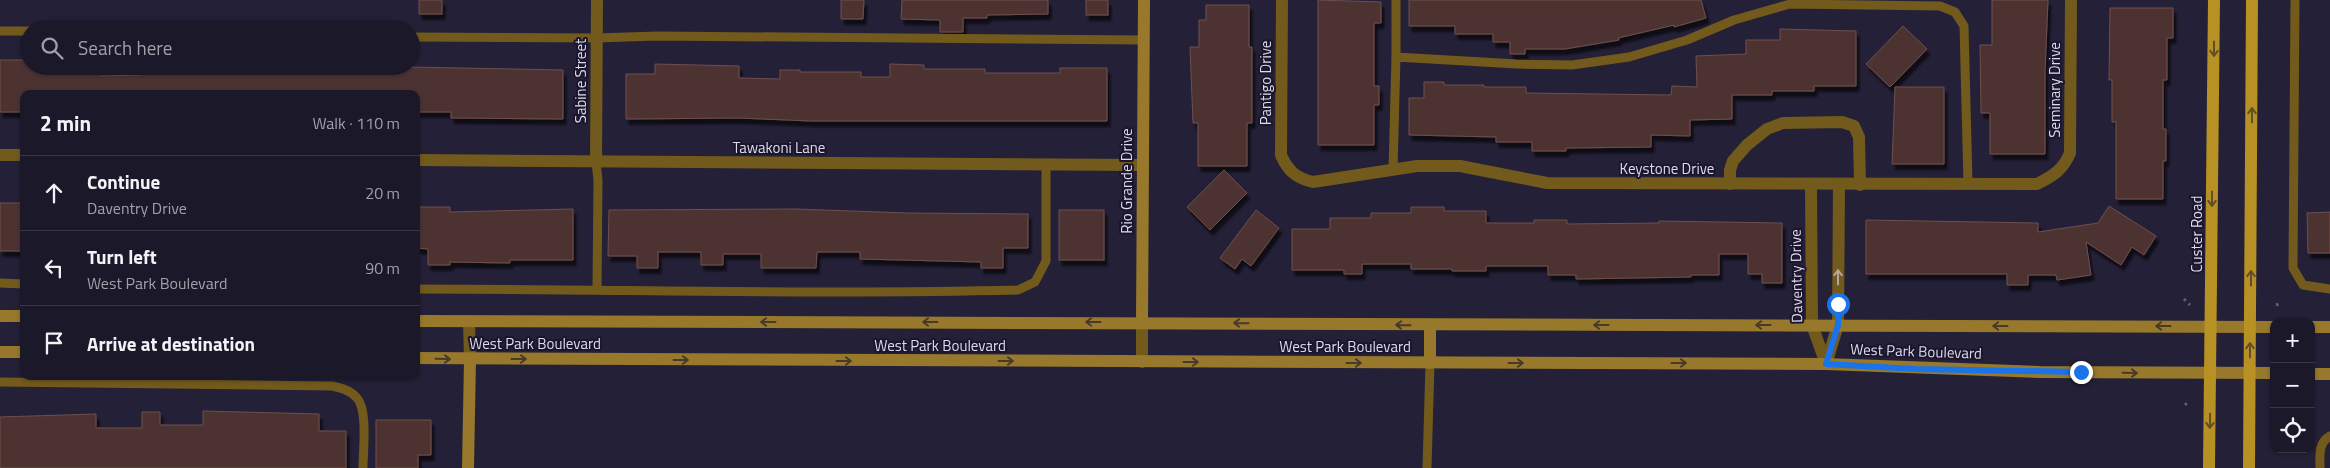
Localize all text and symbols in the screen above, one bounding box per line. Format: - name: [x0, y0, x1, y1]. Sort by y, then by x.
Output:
- search box: [20, 20, 420, 75]
- text: Search here: [78, 33, 172, 62]
- icon: search: [38, 34, 66, 62]
- street label: Sabine Street: [569, 38, 592, 123]
- one-way arrow: [2209, 40, 2218, 56]
- street label: Pantigo Drive: [1254, 41, 1277, 125]
- street label: Seminary Drive: [2043, 42, 2066, 138]
- text: 2 min: [40, 107, 91, 139]
- one-way arrow: [2247, 107, 2256, 123]
- text: Walk · 110 m: [312, 111, 400, 135]
- street label: Rio Grande Drive: [1115, 128, 1138, 234]
- street label: Tawakoni Lane: [733, 136, 825, 159]
- street label: Keystone Drive: [1620, 157, 1714, 180]
- text: Continue: [87, 167, 160, 196]
- icon: ahead: [40, 179, 68, 207]
- text: 20 m: [365, 181, 400, 205]
- one-way arrow: [2208, 191, 2217, 207]
- text: Daventry Drive: [87, 196, 187, 220]
- street label: Custer Road: [2185, 196, 2208, 272]
- street label: Daventry Drive: [1784, 229, 1808, 323]
- text: Turn left: [87, 242, 157, 271]
- icon: left: [40, 254, 68, 282]
- text: 90 m: [365, 256, 400, 280]
- one-way arrow: [1833, 269, 1843, 285]
- one-way arrow: [2246, 270, 2256, 286]
- text: West Park Boulevard: [87, 271, 227, 295]
- route start: [1827, 293, 1850, 316]
- one-way arrow: [760, 317, 776, 327]
- one-way arrow: [923, 317, 939, 327]
- one-way arrow: [1085, 317, 1102, 327]
- one-way arrow: [1233, 318, 1250, 328]
- map controls: [2270, 318, 2315, 453]
- button: +: [2270, 318, 2315, 363]
- one-way arrow: [1396, 320, 1412, 330]
- one-way arrow: [1593, 320, 1610, 330]
- one-way arrow: [1756, 320, 1772, 330]
- one-way arrow: [1993, 321, 2009, 331]
- one-way arrow: [2155, 321, 2172, 331]
- icon: arrive: [40, 329, 68, 357]
- text: Arrive at destination: [87, 329, 255, 358]
- street label: West Park Boulevard: [469, 332, 601, 355]
- street label: West Park Boulevard: [874, 334, 1006, 357]
- street label: West Park Boulevard: [1279, 335, 1411, 358]
- street label: West Park Boulevard: [1850, 337, 1982, 365]
- one-way arrow: [2245, 342, 2255, 358]
- one-way arrow: [434, 354, 451, 364]
- one-way arrow: [510, 354, 526, 364]
- one-way arrow: [672, 355, 689, 365]
- one-way arrow: [835, 356, 851, 366]
- one-way arrow: [998, 356, 1014, 366]
- one-way arrow: [1182, 357, 1199, 367]
- one-way arrow: [1345, 358, 1361, 368]
- one-way arrow: [1508, 358, 1524, 368]
- one-way arrow: [1670, 358, 1686, 368]
- route end: [2070, 361, 2093, 384]
- button: −: [2270, 363, 2315, 408]
- one-way arrow: [2121, 368, 2137, 378]
- button: locate: [2270, 408, 2315, 453]
- one-way arrow: [2205, 412, 2215, 428]

